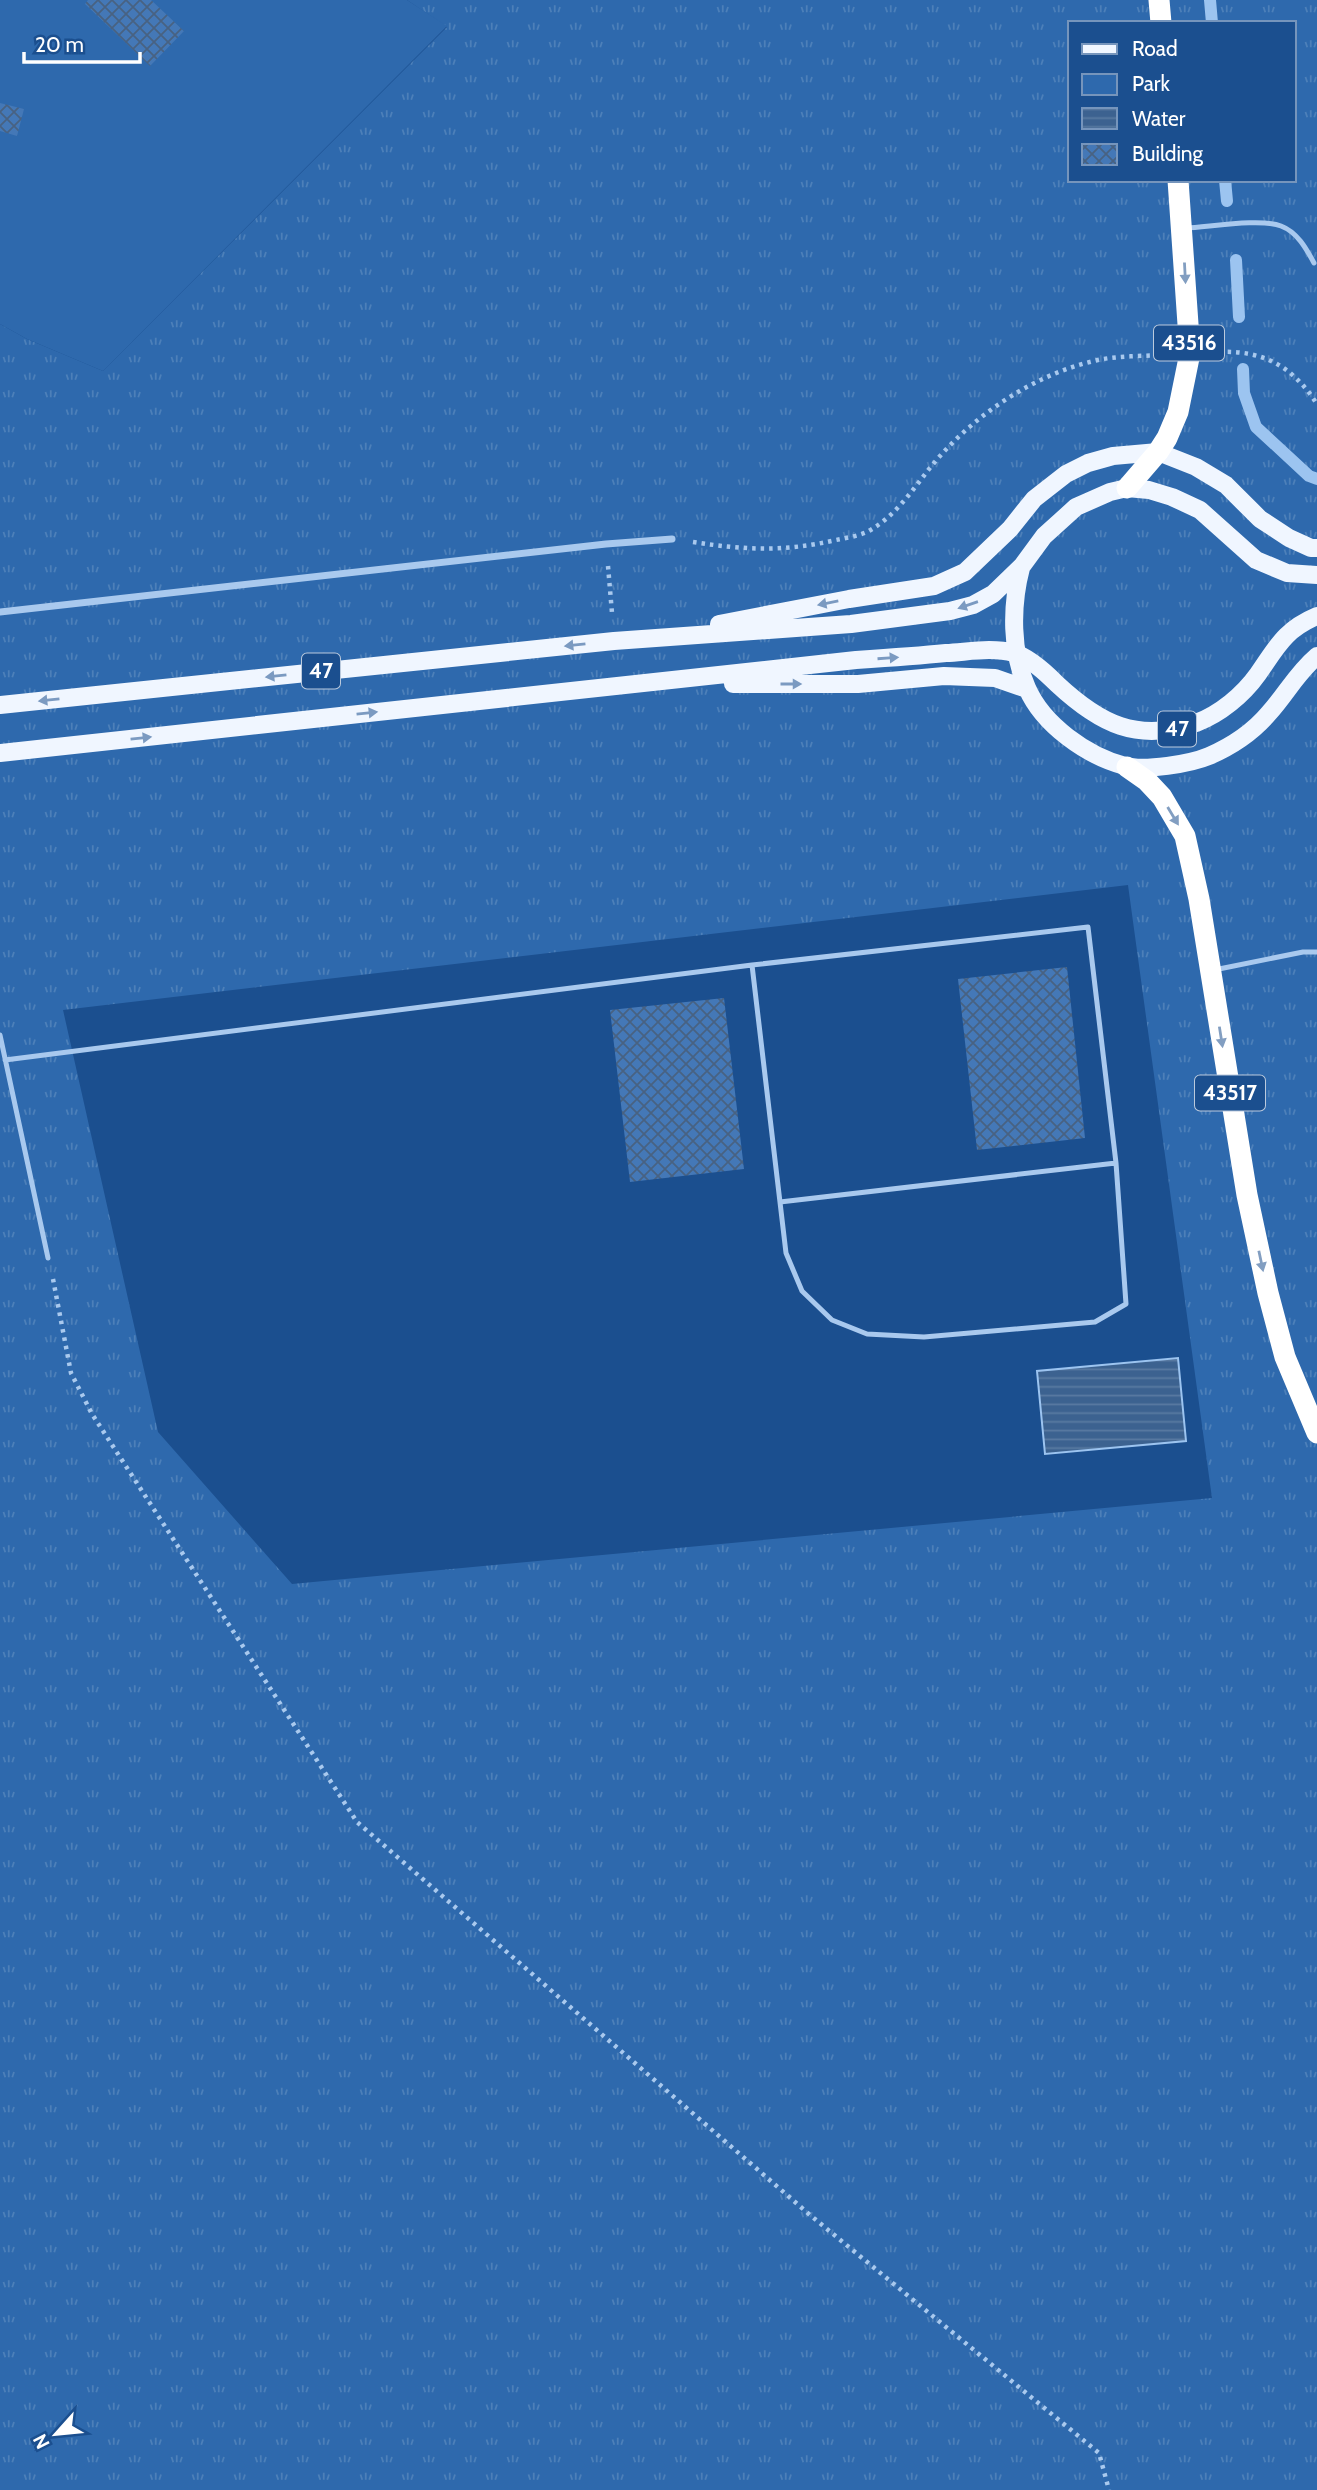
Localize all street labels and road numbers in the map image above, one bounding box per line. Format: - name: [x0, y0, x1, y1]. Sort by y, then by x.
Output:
- road number: 43516: [1154, 326, 1224, 360]
- road number: 47: [302, 654, 340, 688]
- road number: 47: [1158, 712, 1196, 746]
- road number: 43517: [1195, 1076, 1265, 1110]

